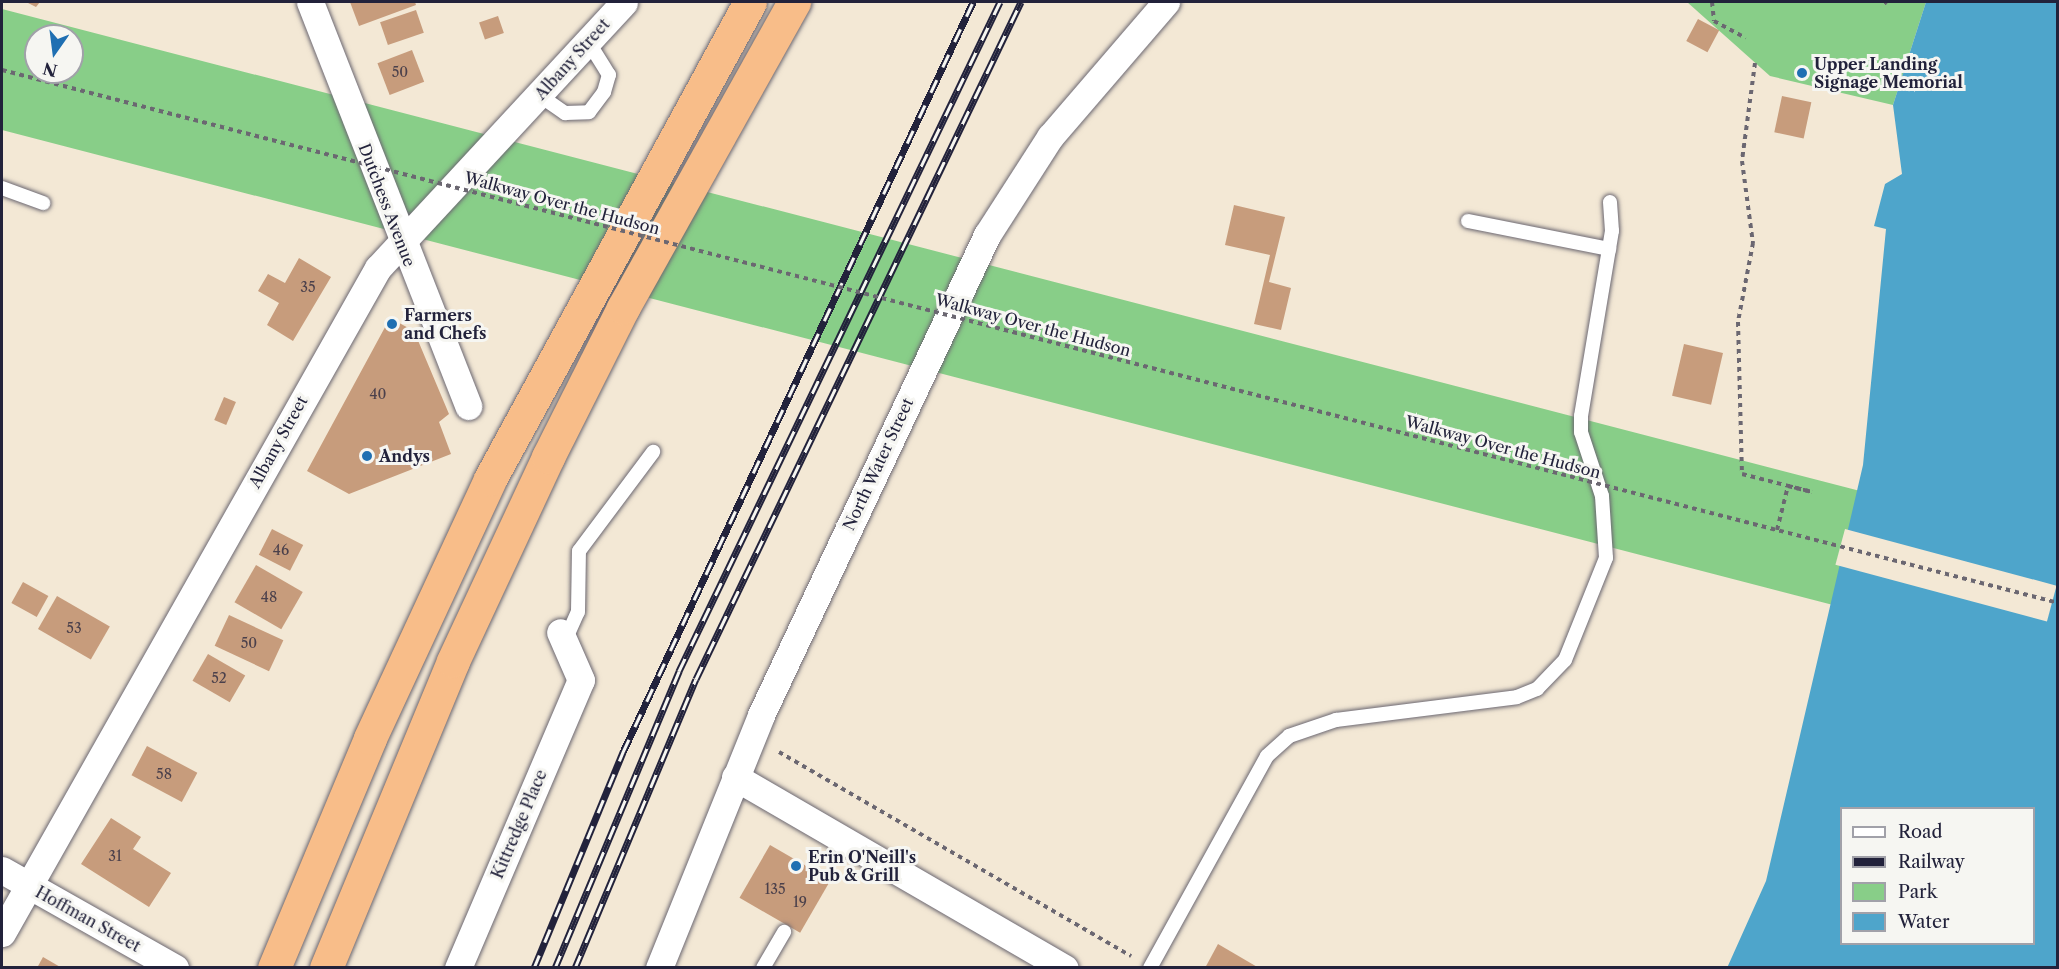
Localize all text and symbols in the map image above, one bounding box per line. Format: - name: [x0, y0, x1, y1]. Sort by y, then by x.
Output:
- street label: Albany Street: [530, 14, 614, 104]
- north arrow: [24, 24, 84, 84]
- place label: Upper Landing Signage Memorial: [1814, 54, 1963, 92]
- text: N: [41, 58, 59, 81]
- house number: 50: [392, 64, 408, 80]
- marker: Upper Landing Signage Memorial: [1795, 66, 1809, 80]
- street label: Dutchess Avenue: [355, 140, 419, 270]
- street label: Walkway Over the Hudson: [462, 168, 662, 238]
- house number: 35: [300, 279, 316, 295]
- street label: Walkway Over the Hudson: [933, 290, 1133, 360]
- place label: Farmers and Chefs: [404, 305, 486, 343]
- marker: Farmers and Chefs: [385, 317, 399, 331]
- house number: 40: [370, 386, 386, 402]
- street label: Albany Street: [245, 392, 311, 492]
- street label: North Water Street: [839, 394, 917, 534]
- street label: Walkway Over the Hudson: [1403, 412, 1603, 482]
- place label: Andys: [379, 446, 430, 466]
- marker: Andys: [360, 449, 374, 463]
- house number: 46: [273, 542, 289, 558]
- house number: 48: [261, 589, 277, 605]
- house number: 53: [66, 620, 82, 636]
- house number: 50: [241, 635, 257, 651]
- house number: 52: [211, 670, 227, 686]
- house number: 58: [156, 766, 172, 782]
- street label: Kittredge Place: [487, 767, 551, 881]
- legend: [1840, 807, 2035, 945]
- text: Road: [1898, 821, 1943, 843]
- place label: Erin O'Neill's Pub & Grill: [808, 847, 916, 885]
- house number: 31: [108, 848, 122, 864]
- text: Railway: [1898, 851, 1965, 873]
- marker: Erin O'Neill's Pub & Grill: [789, 859, 803, 873]
- house number: 135: [764, 881, 786, 897]
- text: Park: [1898, 881, 1937, 903]
- street label: Hoffman Street: [32, 882, 144, 956]
- house number: 19: [793, 894, 807, 910]
- text: Water: [1898, 911, 1950, 933]

